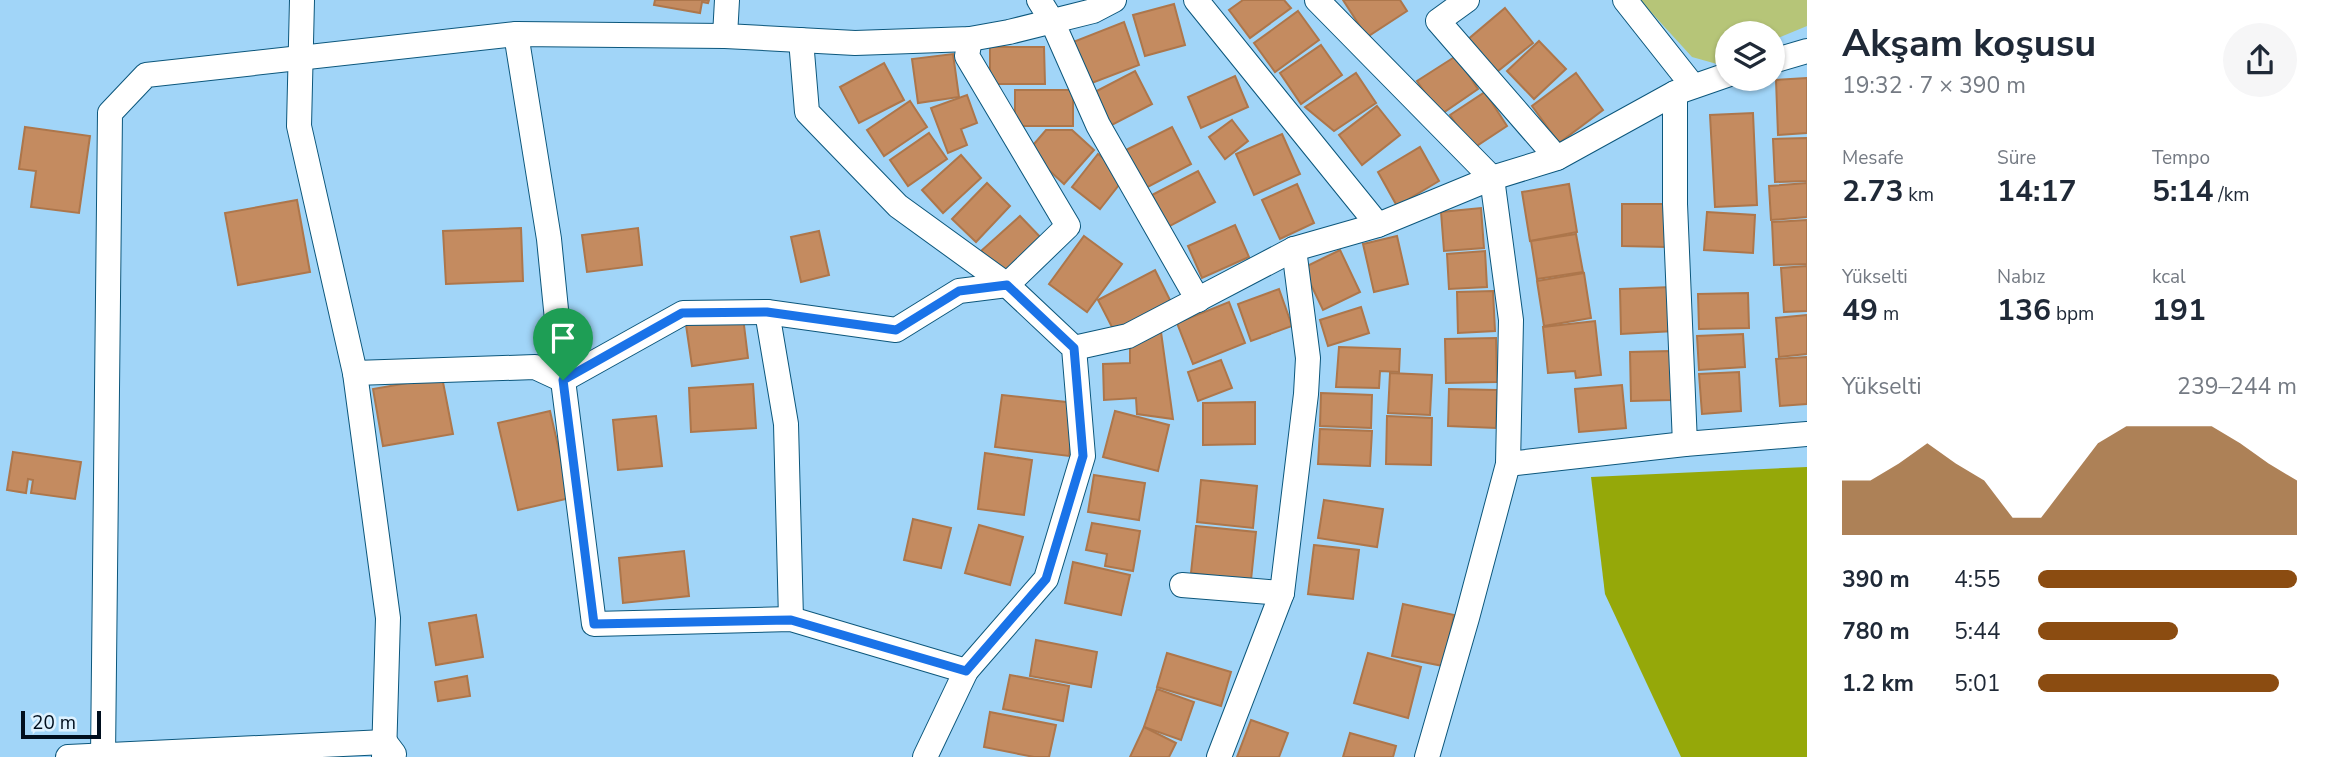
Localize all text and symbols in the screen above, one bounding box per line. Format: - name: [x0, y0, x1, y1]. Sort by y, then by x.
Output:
- text: Akşam koşusu: [1842, 18, 2096, 69]
- map controls: [1715, 21, 1785, 91]
- button: layers: [1715, 21, 1785, 91]
- button: share: [2223, 23, 2297, 97]
- text: 19:32 · 7 × 390 m: [1842, 70, 2026, 101]
- text: Mesafe: [1842, 145, 1904, 171]
- text: Süre: [1997, 145, 2036, 171]
- text: Tempo: [2152, 145, 2210, 171]
- text: 2.73: [1842, 171, 1903, 212]
- text: 14:17: [1997, 171, 2076, 212]
- text: 5:14: [2152, 171, 2213, 212]
- text: km: [1903, 182, 1934, 208]
- text: /km: [2213, 182, 2249, 208]
- text: Yükselti: [1842, 264, 1908, 290]
- text: Nabız: [1997, 264, 2045, 290]
- text: kcal: [2152, 264, 2186, 290]
- text: 49: [1842, 290, 1878, 331]
- text: 136: [1997, 290, 2051, 331]
- text: 191: [2152, 290, 2206, 331]
- text: m: [1878, 301, 1899, 327]
- text: bpm: [2051, 301, 2094, 327]
- pin: [533, 308, 593, 380]
- icon: arrive: [544, 319, 582, 357]
- text: Yükselti: [1842, 371, 1922, 402]
- text: 239–244 m: [2177, 371, 2297, 402]
- text: 390 m: [1842, 564, 1910, 595]
- text: 4:55: [1954, 564, 2001, 595]
- text: 780 m: [1842, 616, 1910, 647]
- text: 5:44: [1954, 616, 2001, 647]
- text: 1.2 km: [1842, 668, 1914, 699]
- text: 5:01: [1954, 668, 2001, 699]
- scale bar: [21, 708, 102, 740]
- text: 20 m: [32, 710, 76, 736]

